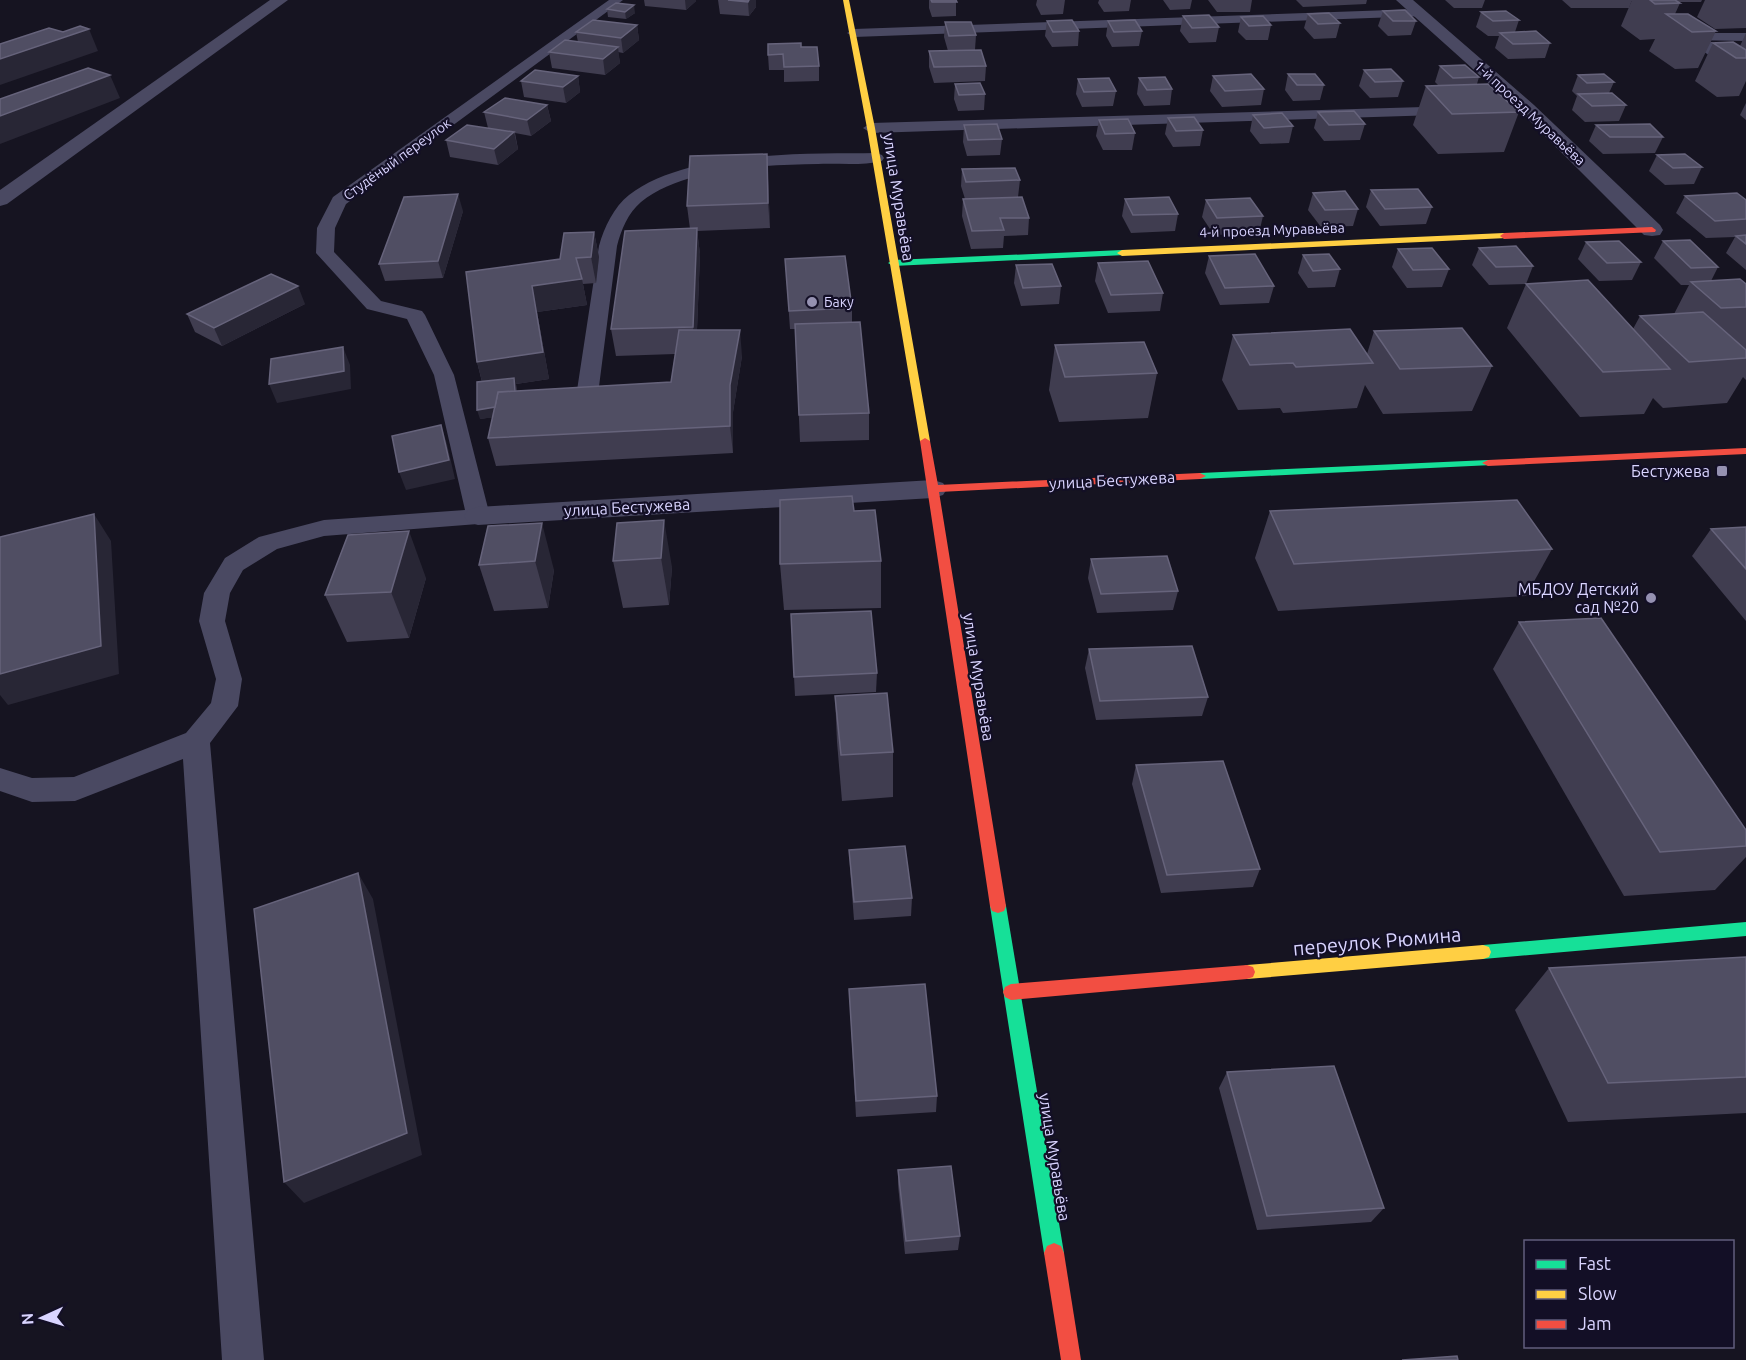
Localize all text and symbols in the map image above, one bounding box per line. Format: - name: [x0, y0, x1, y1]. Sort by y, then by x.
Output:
- street label: 1-й проезд Муравьёва: [1471, 57, 1589, 169]
- street label: Студёный переулок: [340, 115, 454, 203]
- street label: улица Муравьёва: [880, 132, 918, 262]
- street label: 4-й проезд Муравьёва: [1199, 219, 1345, 241]
- place label: Баку: [824, 294, 854, 310]
- marker: Баку: [805, 295, 819, 309]
- place label: Бестужева: [1631, 462, 1710, 480]
- marker: Бестужева: [1715, 464, 1729, 478]
- street label: улица Бестужева: [1048, 468, 1176, 492]
- street label: улица Бестужева: [563, 495, 691, 519]
- place label: МБДОУ Детский сад №20: [1518, 580, 1639, 616]
- marker: МБДОУ Детский сад №20: [1644, 591, 1658, 605]
- street label: улица Муравьёва: [960, 612, 998, 742]
- street label: переулок Рюмина: [1292, 922, 1462, 960]
- street label: улица Муравьёва: [1036, 1092, 1074, 1222]
- legend: [1524, 1240, 1734, 1348]
- text: Fast: [1578, 1253, 1611, 1273]
- text: Slow: [1578, 1283, 1617, 1303]
- north arrow: [12, 1288, 72, 1348]
- text: N: [18, 1312, 36, 1326]
- text: Jam: [1578, 1313, 1612, 1333]

